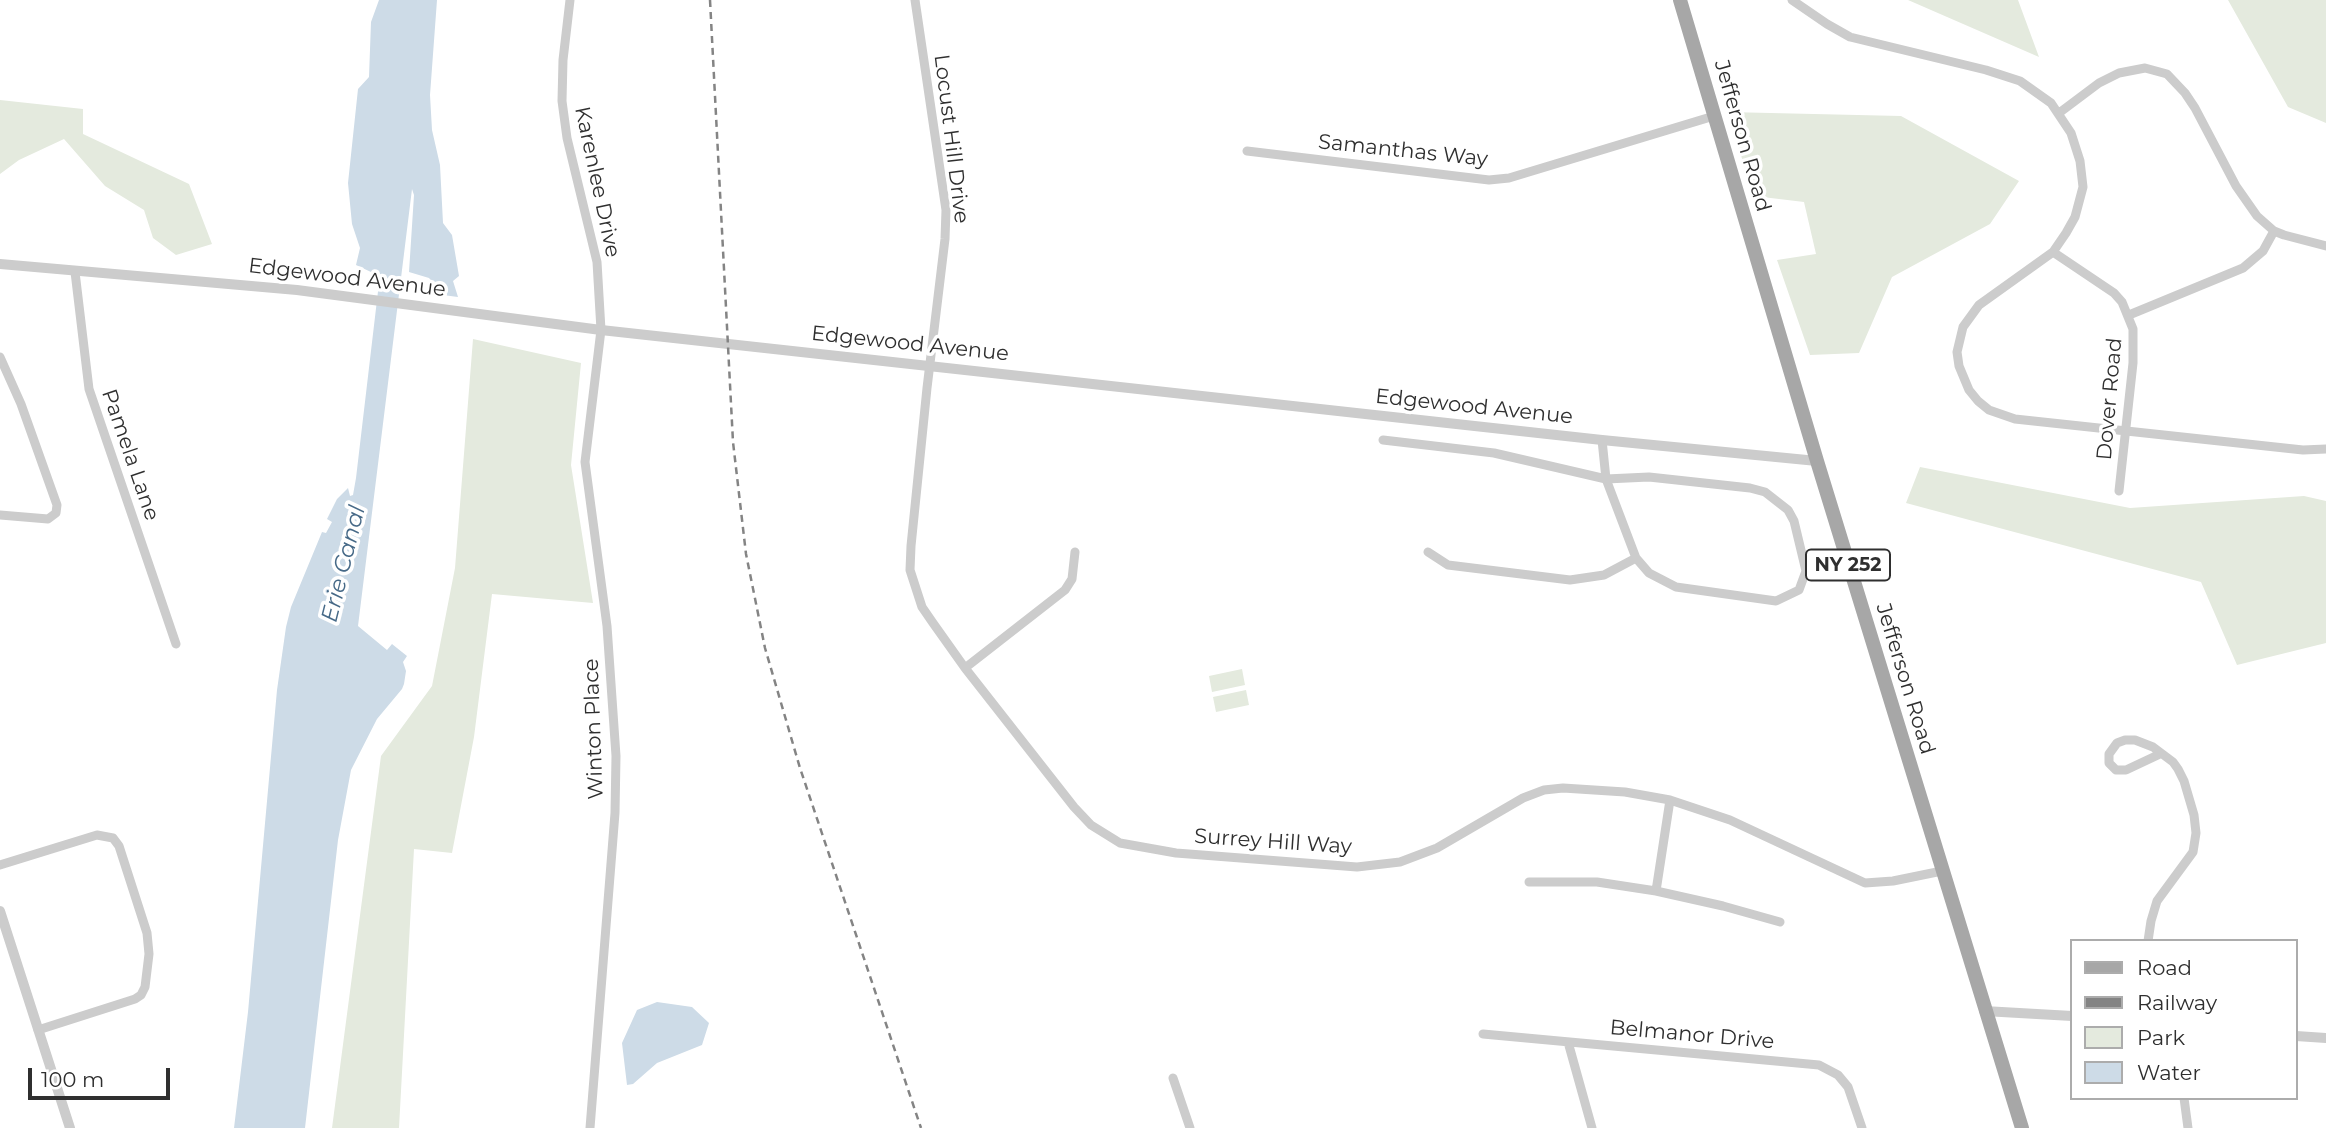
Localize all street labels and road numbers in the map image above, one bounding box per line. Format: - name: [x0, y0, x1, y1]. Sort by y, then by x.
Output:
- street label: Locust Hill Drive: [928, 53, 974, 225]
- street label: Jefferson Road: [1708, 57, 1776, 215]
- street label: Karenlee Drive: [569, 104, 625, 260]
- street label: Samanthas Way: [1317, 130, 1489, 172]
- street label: Edgewood Avenue: [247, 253, 447, 303]
- street label: Edgewood Avenue: [810, 321, 1010, 367]
- street label: Dover Road: [2092, 337, 2128, 461]
- street label: Edgewood Avenue: [1374, 384, 1574, 430]
- street label: Pamela Lane: [96, 386, 164, 524]
- road number: NY 252: [1806, 550, 1890, 580]
- street label: Jefferson Road: [1870, 601, 1940, 757]
- street label: Winton Place: [579, 658, 609, 800]
- street label: Surrey Hill Way: [1193, 824, 1353, 860]
- street label: Belmanor Drive: [1609, 1015, 1775, 1055]

